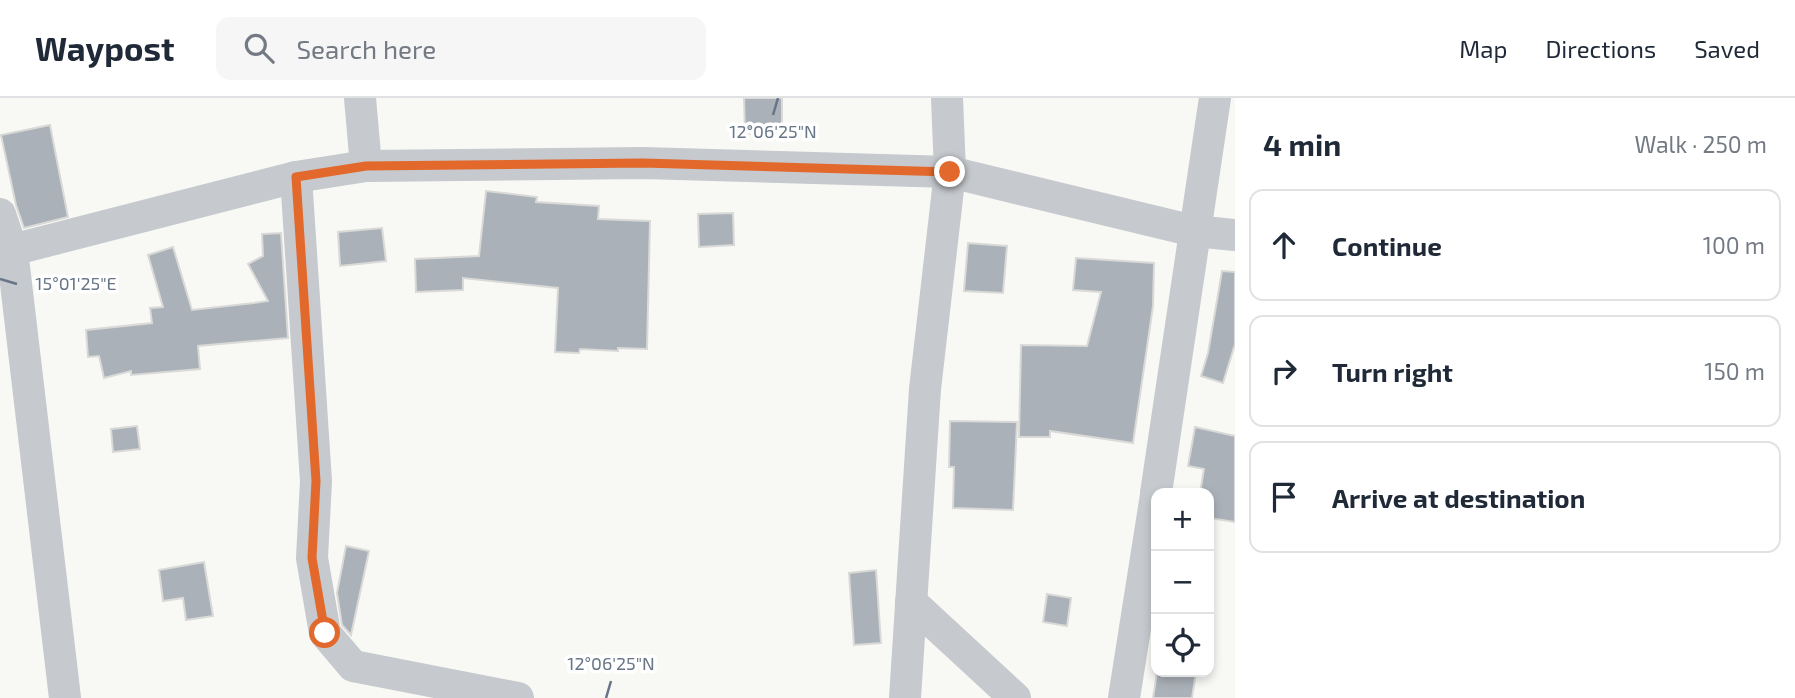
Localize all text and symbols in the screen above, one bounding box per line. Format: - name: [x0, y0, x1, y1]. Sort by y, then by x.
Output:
- search box: [216, 17, 706, 80]
- text: Waypost: [35, 28, 174, 68]
- icon: search: [240, 29, 278, 67]
- text: Search here: [296, 33, 436, 64]
- text: Map: [1459, 34, 1507, 63]
- text: Directions: [1545, 34, 1656, 63]
- text: Saved: [1694, 34, 1760, 63]
- text: 12°06'25"N: [729, 120, 817, 142]
- text: 4 min: [1263, 126, 1341, 162]
- text: Walk · 250 m: [1634, 130, 1767, 158]
- route end: [934, 156, 965, 187]
- icon: ahead: [1265, 226, 1303, 264]
- text: Continue: [1332, 230, 1442, 261]
- text: 100 m: [1703, 231, 1765, 259]
- text: 15°01'25"E: [35, 272, 117, 294]
- icon: right: [1265, 352, 1303, 390]
- text: Turn right: [1332, 356, 1453, 387]
- text: 150 m: [1704, 357, 1765, 385]
- icon: arrive: [1265, 478, 1303, 516]
- text: Arrive at destination: [1332, 482, 1585, 513]
- map controls: [1151, 488, 1214, 677]
- button: +: [1151, 488, 1214, 551]
- button: −: [1151, 551, 1214, 614]
- button: locate: [1151, 614, 1214, 677]
- route start: [309, 617, 340, 648]
- text: 12°06'25"N: [567, 652, 655, 674]

